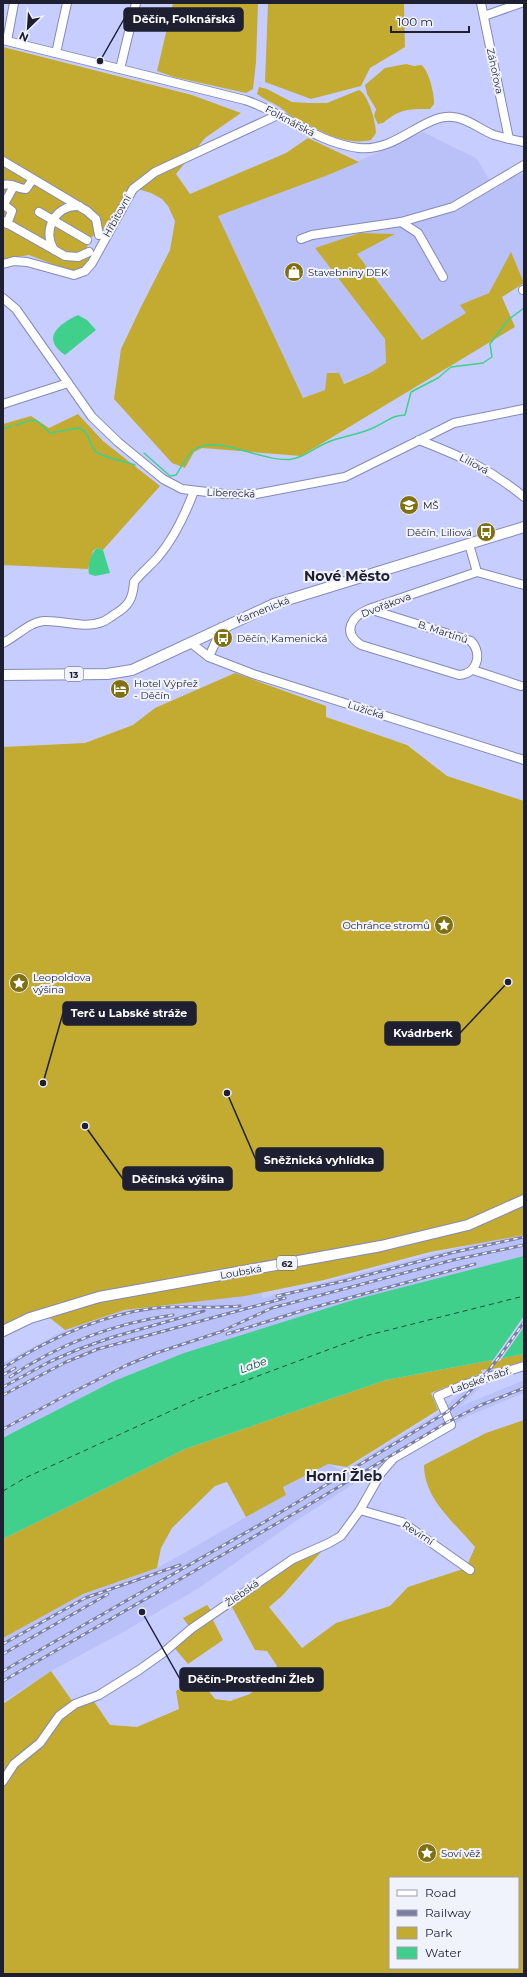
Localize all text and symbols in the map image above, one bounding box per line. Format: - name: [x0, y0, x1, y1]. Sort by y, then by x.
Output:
- north arrow: [8, 8, 48, 48]
- callout: Děčín, Folknářská: [124, 8, 243, 31]
- scale bar: [391, 8, 469, 34]
- text: Děčín, Folknářská: [133, 12, 236, 26]
- text: 100 m: [397, 14, 433, 29]
- text: N: [17, 29, 31, 45]
- street label: Záhořova: [484, 47, 506, 95]
- street label: Folknářská: [263, 103, 317, 139]
- street label: Hřbitovní: [100, 191, 135, 239]
- shop icon: Stavebniny DEK: [283, 261, 305, 283]
- place label: Stavebniny DEK: [308, 266, 389, 279]
- street label: Liliová: [457, 451, 491, 477]
- street label: Liberecká: [206, 486, 256, 500]
- school or university icon: MŠ: [398, 494, 420, 516]
- place label: MŠ: [423, 499, 439, 512]
- bus stop icon: Děčín, Liliová: [475, 521, 497, 543]
- place label: Děčín, Liliová: [407, 526, 472, 539]
- district label: Nové Město: [304, 567, 390, 585]
- street label: Dvořákova: [359, 590, 413, 620]
- street label: Kamenická: [234, 593, 292, 627]
- street label: B. Martinů: [416, 618, 470, 646]
- bus stop icon: Děčín, Kamenická: [212, 627, 234, 649]
- place label: Děčín, Kamenická: [237, 632, 327, 645]
- road number: 13: [65, 667, 83, 681]
- place label: Hotel Výpřež - Děčín: [134, 677, 198, 702]
- hotel icon: Hotel Výpřež - Děčín: [109, 678, 131, 700]
- street label: Lužická: [346, 698, 386, 722]
- place icon: Ochránce stromů: [433, 914, 455, 936]
- place label: Ochránce stromů: [342, 919, 430, 932]
- place label: Leopoldova výšina: [33, 971, 91, 996]
- place icon: Leopoldova výšina: [8, 972, 30, 994]
- callout: Terč u Labské stráže: [63, 1002, 196, 1025]
- text: Terč u Labské stráže: [71, 1006, 187, 1020]
- callout: Kvádrberk: [385, 1022, 460, 1045]
- text: Kvádrberk: [393, 1026, 454, 1040]
- callout: Sněžnická vyhlídka: [256, 1148, 383, 1171]
- text: Sněžnická vyhlídka: [264, 1153, 375, 1167]
- callout: Děčínská výšina: [123, 1167, 232, 1190]
- text: Děčínská výšina: [132, 1172, 225, 1186]
- road number: 62: [277, 1256, 297, 1270]
- street label: Loubská: [219, 1262, 263, 1282]
- water label: Labe: [237, 1354, 269, 1376]
- street label: Labské nábř.: [449, 1364, 513, 1396]
- district label: Horní Žleb: [306, 1467, 383, 1485]
- street label: Revírní: [400, 1518, 437, 1549]
- street label: Žlebská: [222, 1577, 262, 1609]
- callout: Děčín-Prostřední Žleb: [180, 1668, 323, 1691]
- text: Děčín-Prostřední Žleb: [188, 1672, 315, 1686]
- place icon: Soví věž: [416, 1842, 438, 1864]
- place label: Soví věž: [441, 1847, 480, 1860]
- legend: [389, 1877, 519, 1969]
- text: Road: [425, 1885, 456, 1900]
- text: Railway: [425, 1905, 471, 1920]
- text: Park: [425, 1925, 453, 1940]
- text: Water: [425, 1945, 462, 1960]

